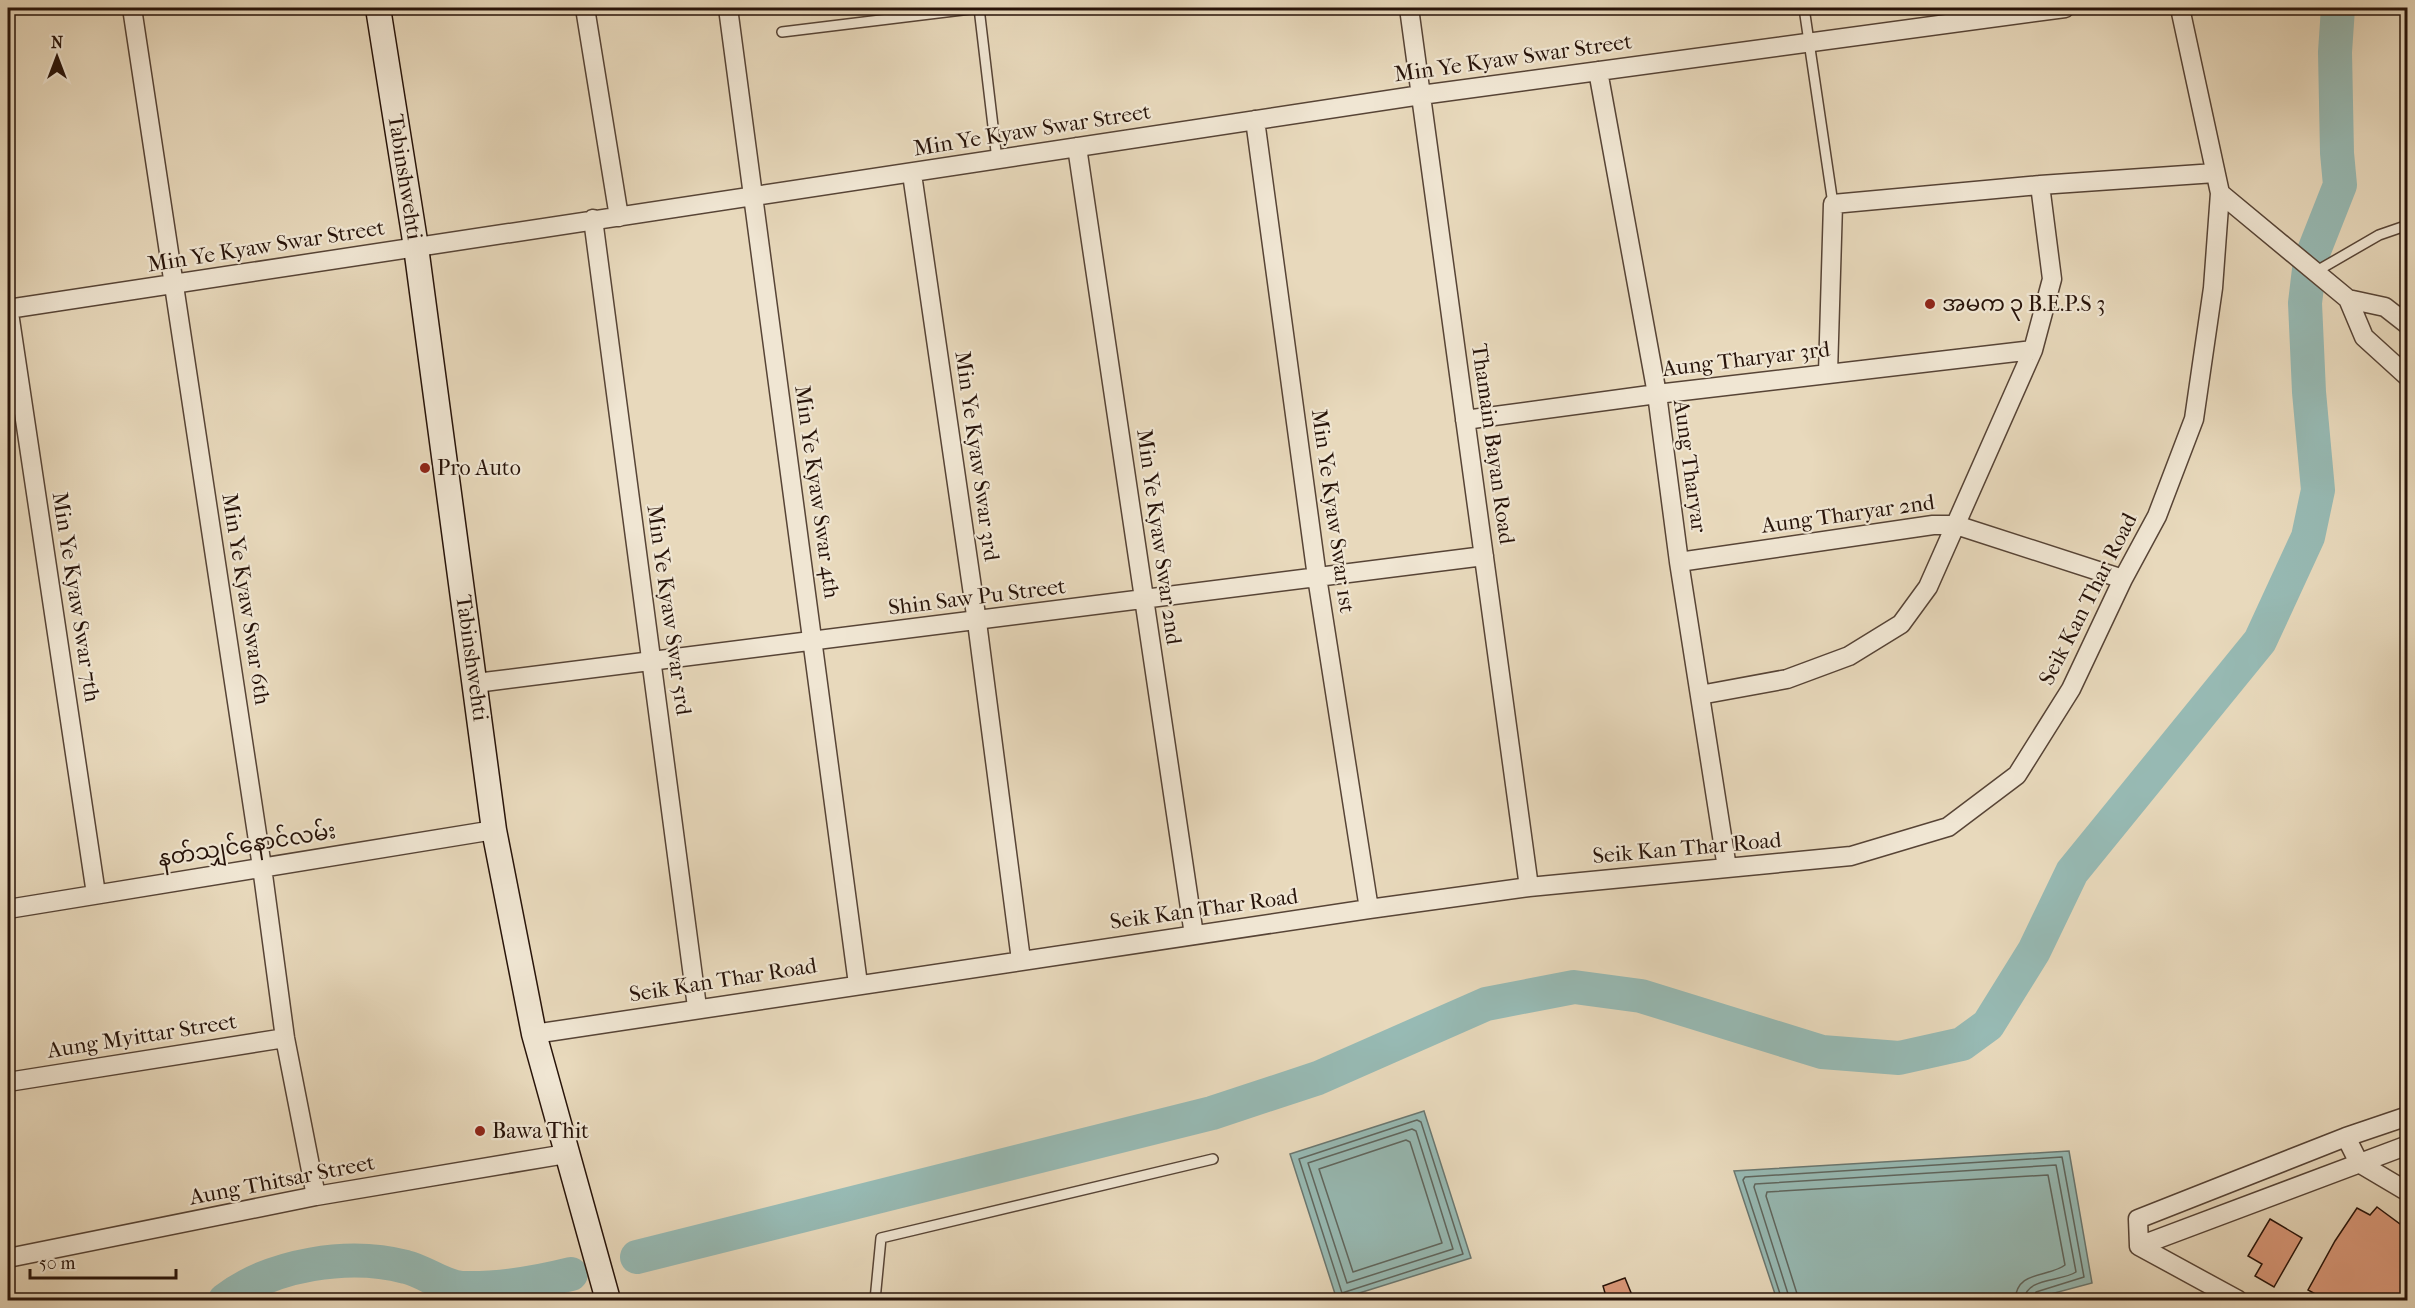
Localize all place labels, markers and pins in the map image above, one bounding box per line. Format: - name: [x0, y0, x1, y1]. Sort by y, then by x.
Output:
- place label: အမက ၃ B.E.P.S 3: [1942, 291, 2105, 321]
- marker: အမက ၃ B.E.P.S 3: [1923, 297, 1937, 311]
- place label: Pro Auto: [437, 455, 521, 481]
- marker: Pro Auto: [418, 461, 432, 475]
- place label: Bawa Thit: [492, 1118, 589, 1144]
- marker: Bawa Thit: [473, 1124, 487, 1138]

